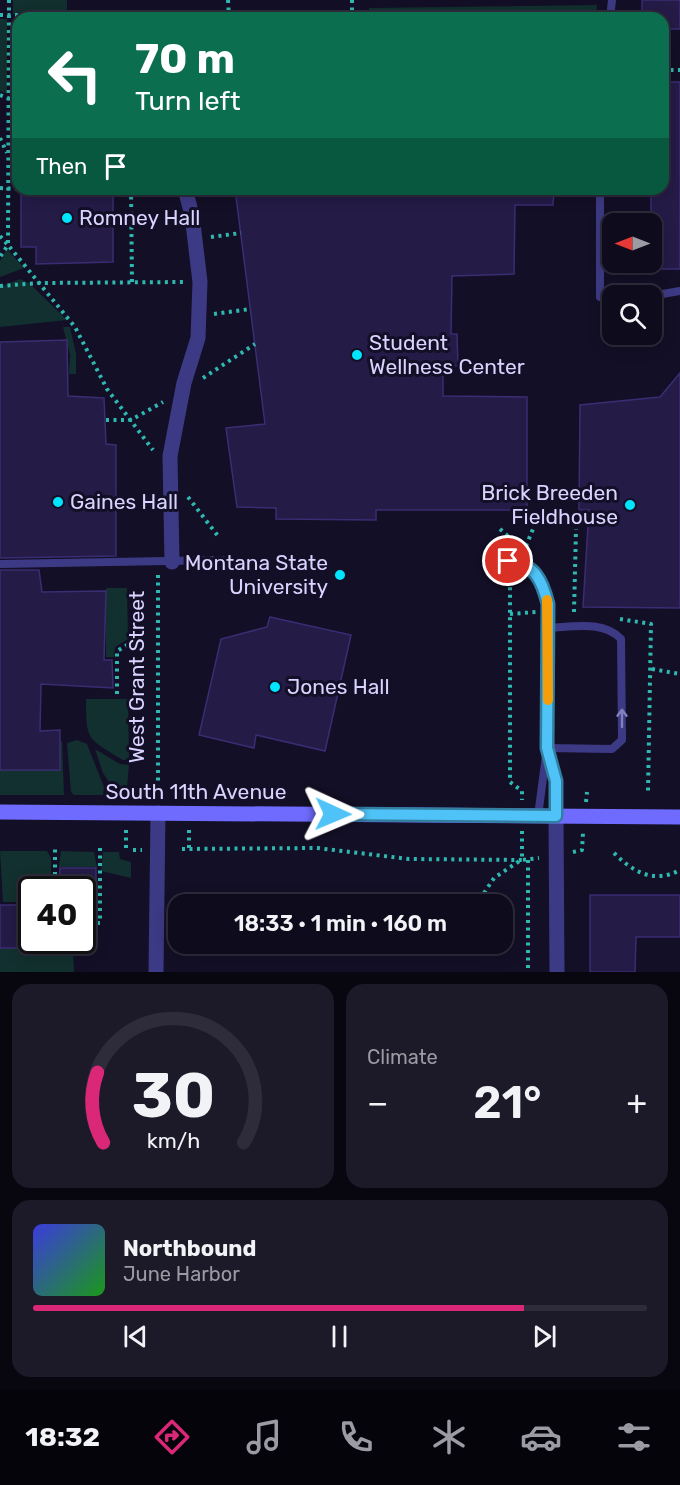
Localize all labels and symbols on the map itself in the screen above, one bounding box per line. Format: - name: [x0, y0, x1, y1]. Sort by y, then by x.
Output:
- place label: Romney Hall: [79, 205, 200, 230]
- marker: Romney Hall: [60, 211, 74, 225]
- north arrow: [602, 213, 662, 273]
- place label: Student Wellness Center: [369, 330, 525, 379]
- marker: Student Wellness Center: [350, 348, 364, 362]
- place label: Brick Breeden Fieldhouse: [481, 480, 618, 529]
- place label: Gaines Hall: [70, 489, 178, 514]
- marker: Gaines Hall: [51, 495, 65, 509]
- marker: Brick Breeden Fieldhouse: [623, 498, 637, 512]
- pin: [482, 535, 533, 586]
- place label: Montana State University: [185, 550, 328, 599]
- marker: Montana State University: [333, 568, 347, 582]
- street label: West Grant Street: [124, 591, 149, 763]
- place label: Jones Hall: [287, 674, 390, 699]
- marker: Jones Hall: [268, 680, 282, 694]
- one-way arrow: [616, 709, 628, 729]
- street label: South 11th Avenue: [105, 779, 287, 804]
- position arrow: [301, 782, 365, 846]
- speed limit sign: 40: [18, 876, 96, 954]

